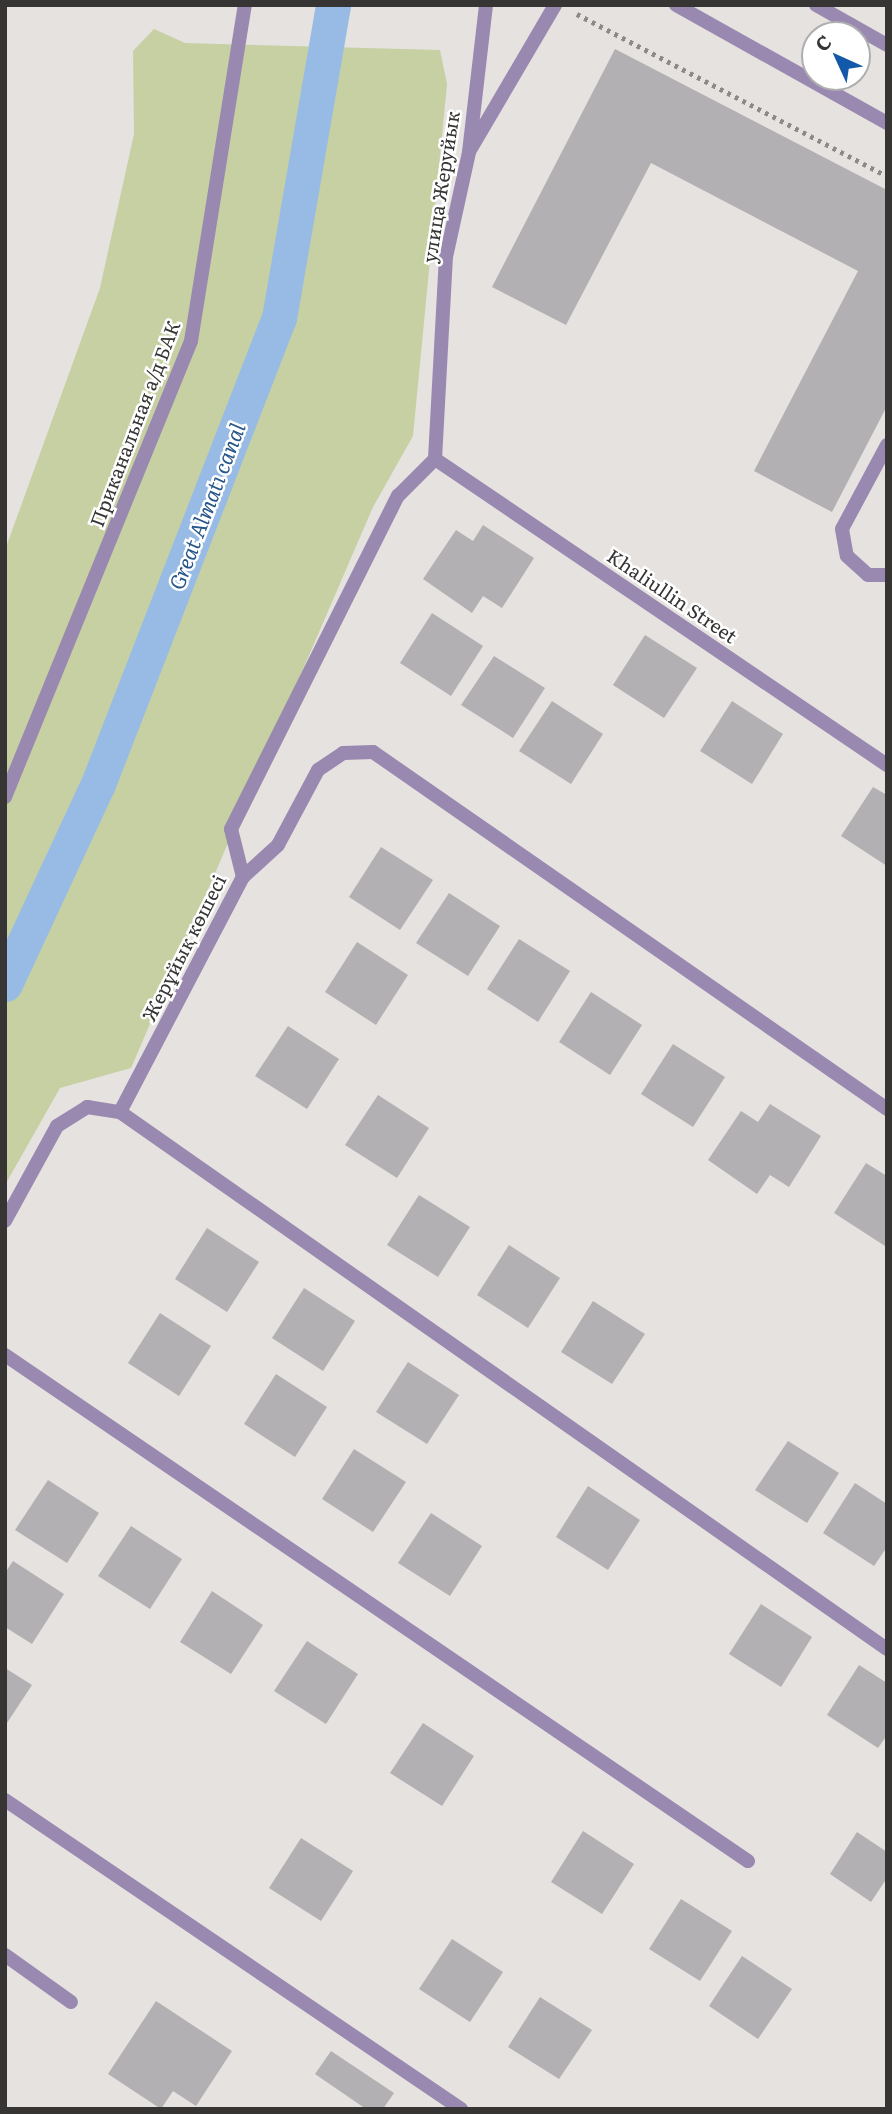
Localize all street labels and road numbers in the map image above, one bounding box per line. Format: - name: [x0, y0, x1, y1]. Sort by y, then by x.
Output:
- street label: улица Жеруйык: [418, 110, 464, 264]
- street label: Приканальная а/д БАК: [85, 318, 185, 530]
- street label: Khaliullin Street: [603, 544, 741, 648]
- street label: Жерұйық көшесі: [137, 871, 231, 1025]

